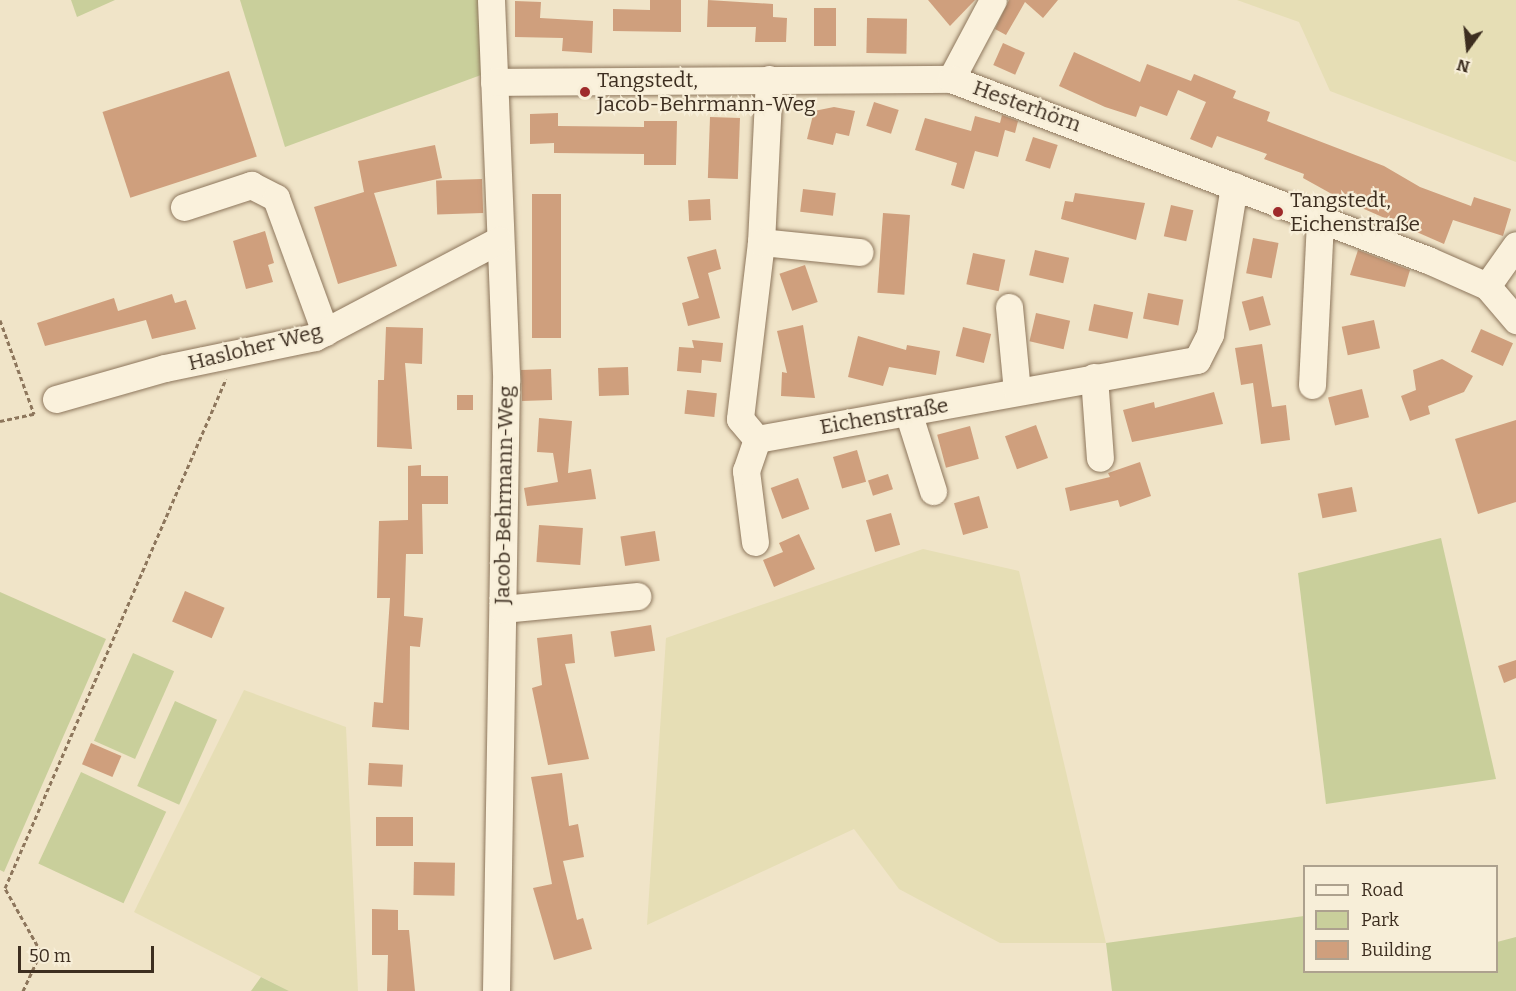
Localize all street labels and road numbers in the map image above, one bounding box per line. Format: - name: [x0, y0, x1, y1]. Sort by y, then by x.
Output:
- street label: Hesterhörn: [970, 75, 1084, 137]
- street label: Hasloher Weg: [185, 318, 325, 376]
- street label: Jacob-Behrmann-Weg: [489, 385, 519, 605]
- street label: Eichenstraße: [818, 392, 950, 440]

